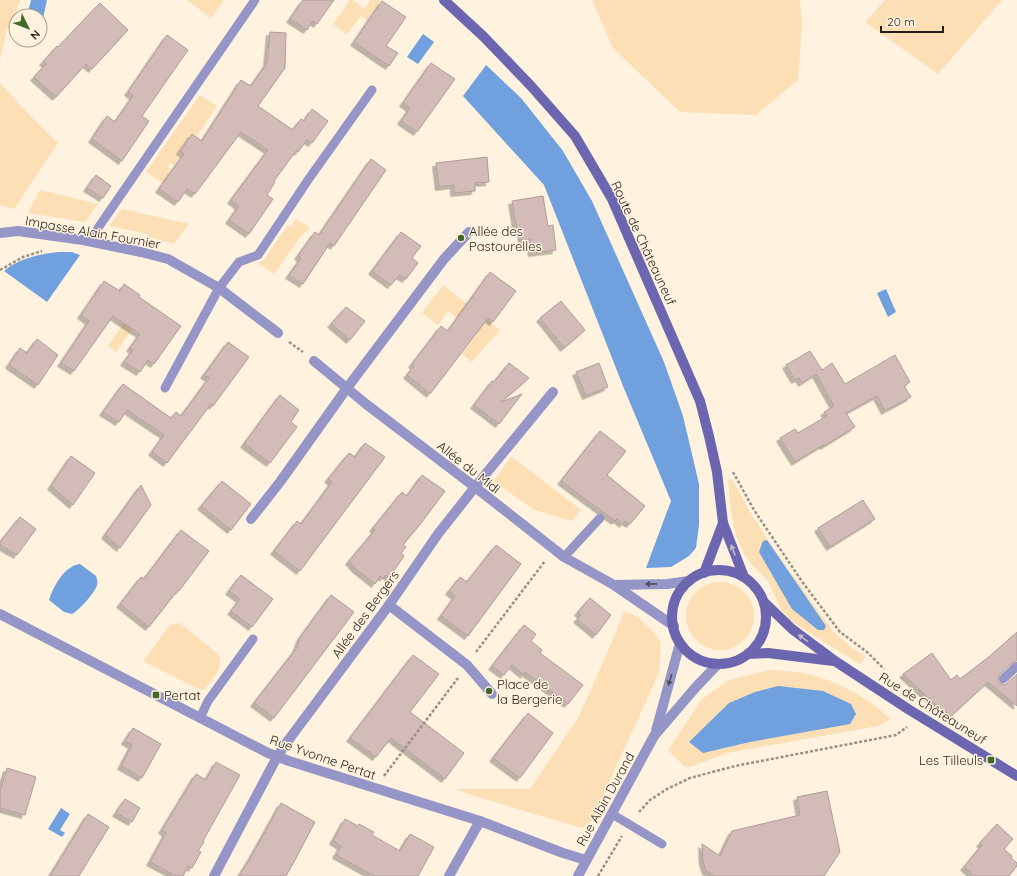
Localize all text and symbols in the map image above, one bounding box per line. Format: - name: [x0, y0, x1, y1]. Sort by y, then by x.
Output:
- north arrow: [8, 8, 48, 48]
- scale bar: [881, 8, 943, 34]
- text: 20 m: [887, 14, 915, 29]
- text: N: [27, 27, 43, 43]
- street label: Route de Châteauneuf: [608, 178, 680, 308]
- street label: Impasse Alain Fournier: [24, 212, 162, 252]
- place label: Allée des Pastourelles: [469, 223, 542, 254]
- marker: Allée des Pastourelles: [456, 233, 466, 243]
- street label: Allée du Midi: [434, 437, 504, 497]
- one-way arrow: [729, 544, 735, 556]
- street label: Allée des Bergers: [328, 567, 402, 661]
- one-way arrow: [644, 581, 657, 587]
- one-way arrow: [798, 634, 809, 642]
- street label: Rue de Châteauneuf: [877, 669, 990, 748]
- one-way arrow: [667, 674, 673, 687]
- place label: Place de la Bergerie: [497, 676, 562, 707]
- marker: Place de la Bergerie: [484, 686, 494, 696]
- place label: Pertat: [164, 687, 201, 703]
- marker: Pertat: [151, 690, 161, 700]
- street label: Rue Yvonne Pertat: [268, 731, 378, 783]
- street label: Rue Albin Durand: [573, 749, 637, 849]
- place label: Les Tilleuls: [919, 752, 983, 768]
- marker: Les Tilleuls: [986, 755, 996, 765]

